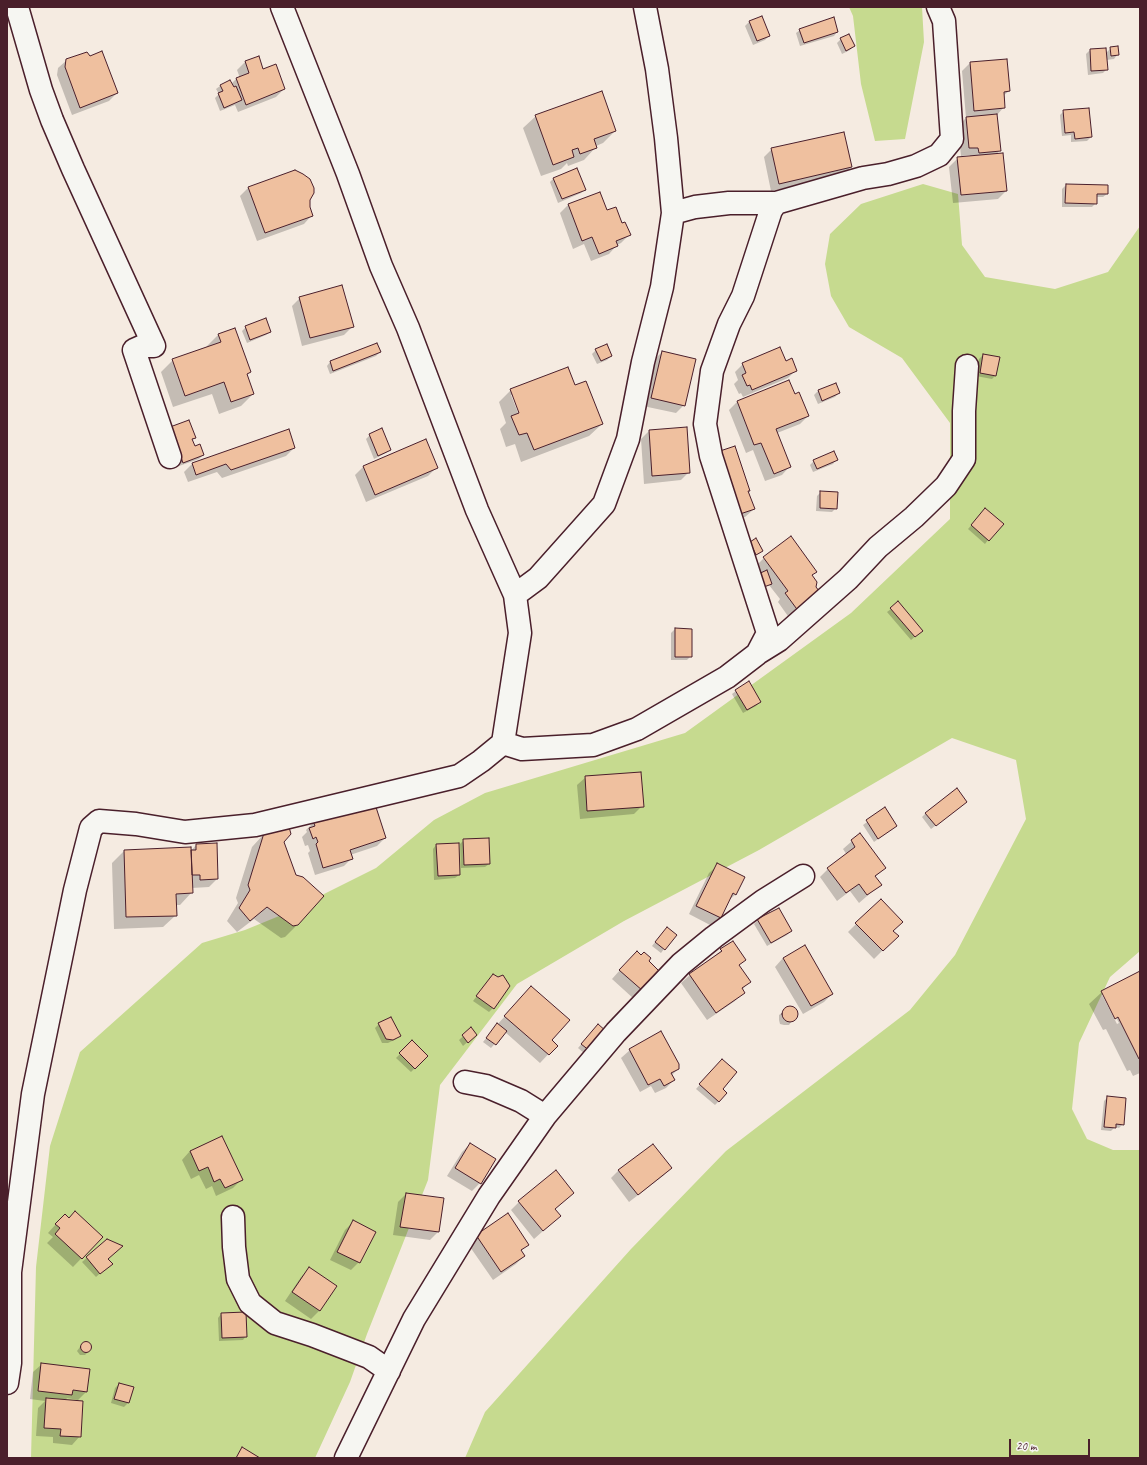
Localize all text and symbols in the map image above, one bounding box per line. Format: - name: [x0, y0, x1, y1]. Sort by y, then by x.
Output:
- scale bar: [1011, 1431, 1092, 1457]
- text: 20 m: [1016, 1438, 1036, 1454]

